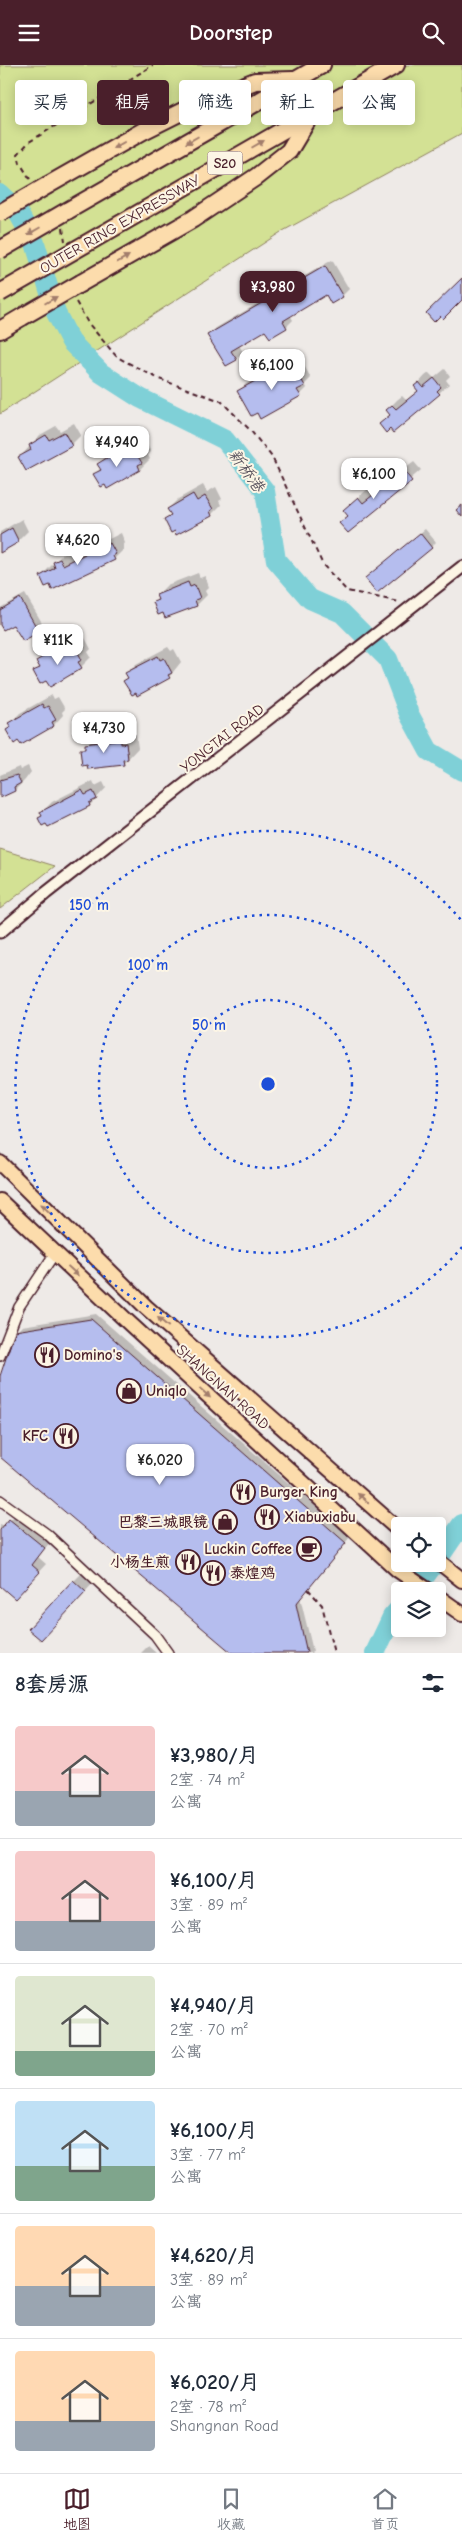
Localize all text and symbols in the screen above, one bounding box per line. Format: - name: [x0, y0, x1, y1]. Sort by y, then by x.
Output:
- icon: menu: [15, 19, 43, 47]
- icon: search: [419, 19, 447, 47]
- text: Doorstep: [189, 20, 273, 46]
- chip: 买房: [15, 80, 87, 125]
- chip: 租房: [97, 80, 169, 125]
- chip: 筛选: [179, 80, 251, 125]
- chip: 新上: [261, 80, 333, 125]
- chip: 公寓: [343, 80, 415, 125]
- one-way arrow: [185, 135, 199, 144]
- one-way arrow: [252, 140, 265, 149]
- one-way arrow: [111, 141, 126, 149]
- road number: S20: [208, 151, 242, 175]
- street label: OUTER RING EXPRESSWAY: [36, 171, 204, 277]
- one-way arrow: [27, 226, 40, 235]
- one-way arrow: [116, 255, 131, 263]
- pin: ¥3,980: [232, 271, 314, 313]
- text: ¥3,980: [251, 278, 295, 296]
- one-way arrow: [45, 296, 58, 305]
- pin: ¥6,100: [231, 349, 313, 391]
- text: ¥6,100: [250, 356, 294, 374]
- pin: ¥4,940: [76, 425, 158, 468]
- text: ¥4,940: [95, 433, 139, 451]
- water label: 新桥港: [225, 446, 269, 497]
- pin: ¥6,100: [333, 457, 415, 500]
- text: ¥6,100: [352, 465, 396, 483]
- pin: ¥4,620: [37, 523, 119, 566]
- text: ¥4,620: [56, 531, 100, 549]
- pin: ¥11K: [28, 623, 88, 666]
- text: ¥11K: [43, 631, 73, 649]
- street label: YONGTAI ROAD: [177, 700, 267, 776]
- pin: ¥4,730: [63, 711, 145, 754]
- text: ¥4,730: [83, 719, 125, 737]
- text: 150 m: [69, 896, 109, 914]
- text: 100 m: [128, 956, 168, 974]
- text: 50 m: [192, 1016, 226, 1034]
- centre of rings: [259, 1075, 277, 1093]
- one-way arrow: [40, 1203, 52, 1215]
- one-way arrow: [67, 1265, 79, 1277]
- one-way arrow: [157, 1316, 169, 1328]
- street label: SHANGNAN ROAD: [173, 1341, 273, 1433]
- restaurant icon: Domino's: [34, 1342, 60, 1368]
- place label: Domino's: [64, 1346, 122, 1364]
- shop icon: Uniqlo: [116, 1378, 142, 1404]
- place label: Uniqlo: [146, 1382, 187, 1400]
- one-way arrow: [199, 1387, 211, 1399]
- restaurant icon: KFC: [53, 1423, 79, 1449]
- place label: KFC: [22, 1427, 48, 1445]
- pin: ¥6,020: [119, 1443, 201, 1486]
- text: ¥6,020: [137, 1451, 183, 1469]
- restaurant icon: Burger King: [230, 1479, 256, 1505]
- place label: Burger King: [260, 1483, 338, 1501]
- one-way arrow: [357, 1493, 370, 1504]
- restaurant icon: Xiabuxiabu: [254, 1504, 280, 1530]
- place label: Xiabuxiabu: [284, 1508, 356, 1526]
- shop icon: 巴黎三城眼镜: [212, 1509, 238, 1535]
- place label: 巴黎三城眼镜: [118, 1513, 208, 1531]
- map controls: [391, 1517, 446, 1637]
- button: locate: [391, 1517, 446, 1572]
- cafe icon: Luckin Coffee: [296, 1536, 322, 1562]
- place label: Luckin Coffee: [204, 1540, 292, 1558]
- restaurant icon: 小杨生煎: [175, 1549, 201, 1575]
- place label: 小杨生煎: [110, 1553, 170, 1571]
- restaurant icon: 泰煌鸡: [200, 1560, 226, 1586]
- place label: 泰煌鸡: [230, 1564, 275, 1582]
- button: layers: [391, 1582, 446, 1637]
- icon: filters: [419, 1669, 447, 1697]
- text: 8套房源: [15, 1672, 89, 1696]
- text: ¥3,980/月: [170, 1743, 259, 1767]
- icon: home: [55, 1746, 115, 1806]
- text: 2室 · 74 m²: [170, 1771, 244, 1789]
- text: 公寓: [170, 1793, 202, 1811]
- text: ¥6,100/月: [170, 1868, 258, 1892]
- icon: home: [55, 1871, 115, 1931]
- text: 3室 · 89 m²: [170, 1896, 247, 1914]
- text: 公寓: [170, 1918, 202, 1936]
- text: ¥4,940/月: [170, 1993, 257, 2017]
- icon: home: [55, 1996, 115, 2056]
- text: 2室 · 70 m²: [170, 2021, 248, 2039]
- text: 公寓: [170, 2043, 202, 2061]
- text: ¥6,100/月: [170, 2118, 258, 2142]
- icon: home: [55, 2121, 115, 2181]
- text: 3室 · 77 m²: [170, 2146, 245, 2164]
- text: 公寓: [170, 2168, 202, 2186]
- text: ¥4,620/月: [170, 2243, 258, 2267]
- icon: home: [55, 2246, 115, 2306]
- text: 3室 · 89 m²: [170, 2271, 247, 2289]
- text: 公寓: [170, 2293, 202, 2311]
- text: ¥6,020/月: [170, 2370, 260, 2394]
- icon: home: [55, 2371, 115, 2431]
- text: 2室 · 78 m²: [170, 2398, 246, 2416]
- text: Shangnan Road: [170, 2417, 279, 2435]
- tab: 地图: [63, 2485, 91, 2533]
- tab: 收藏: [217, 2485, 245, 2533]
- tab: 首页: [371, 2485, 399, 2533]

